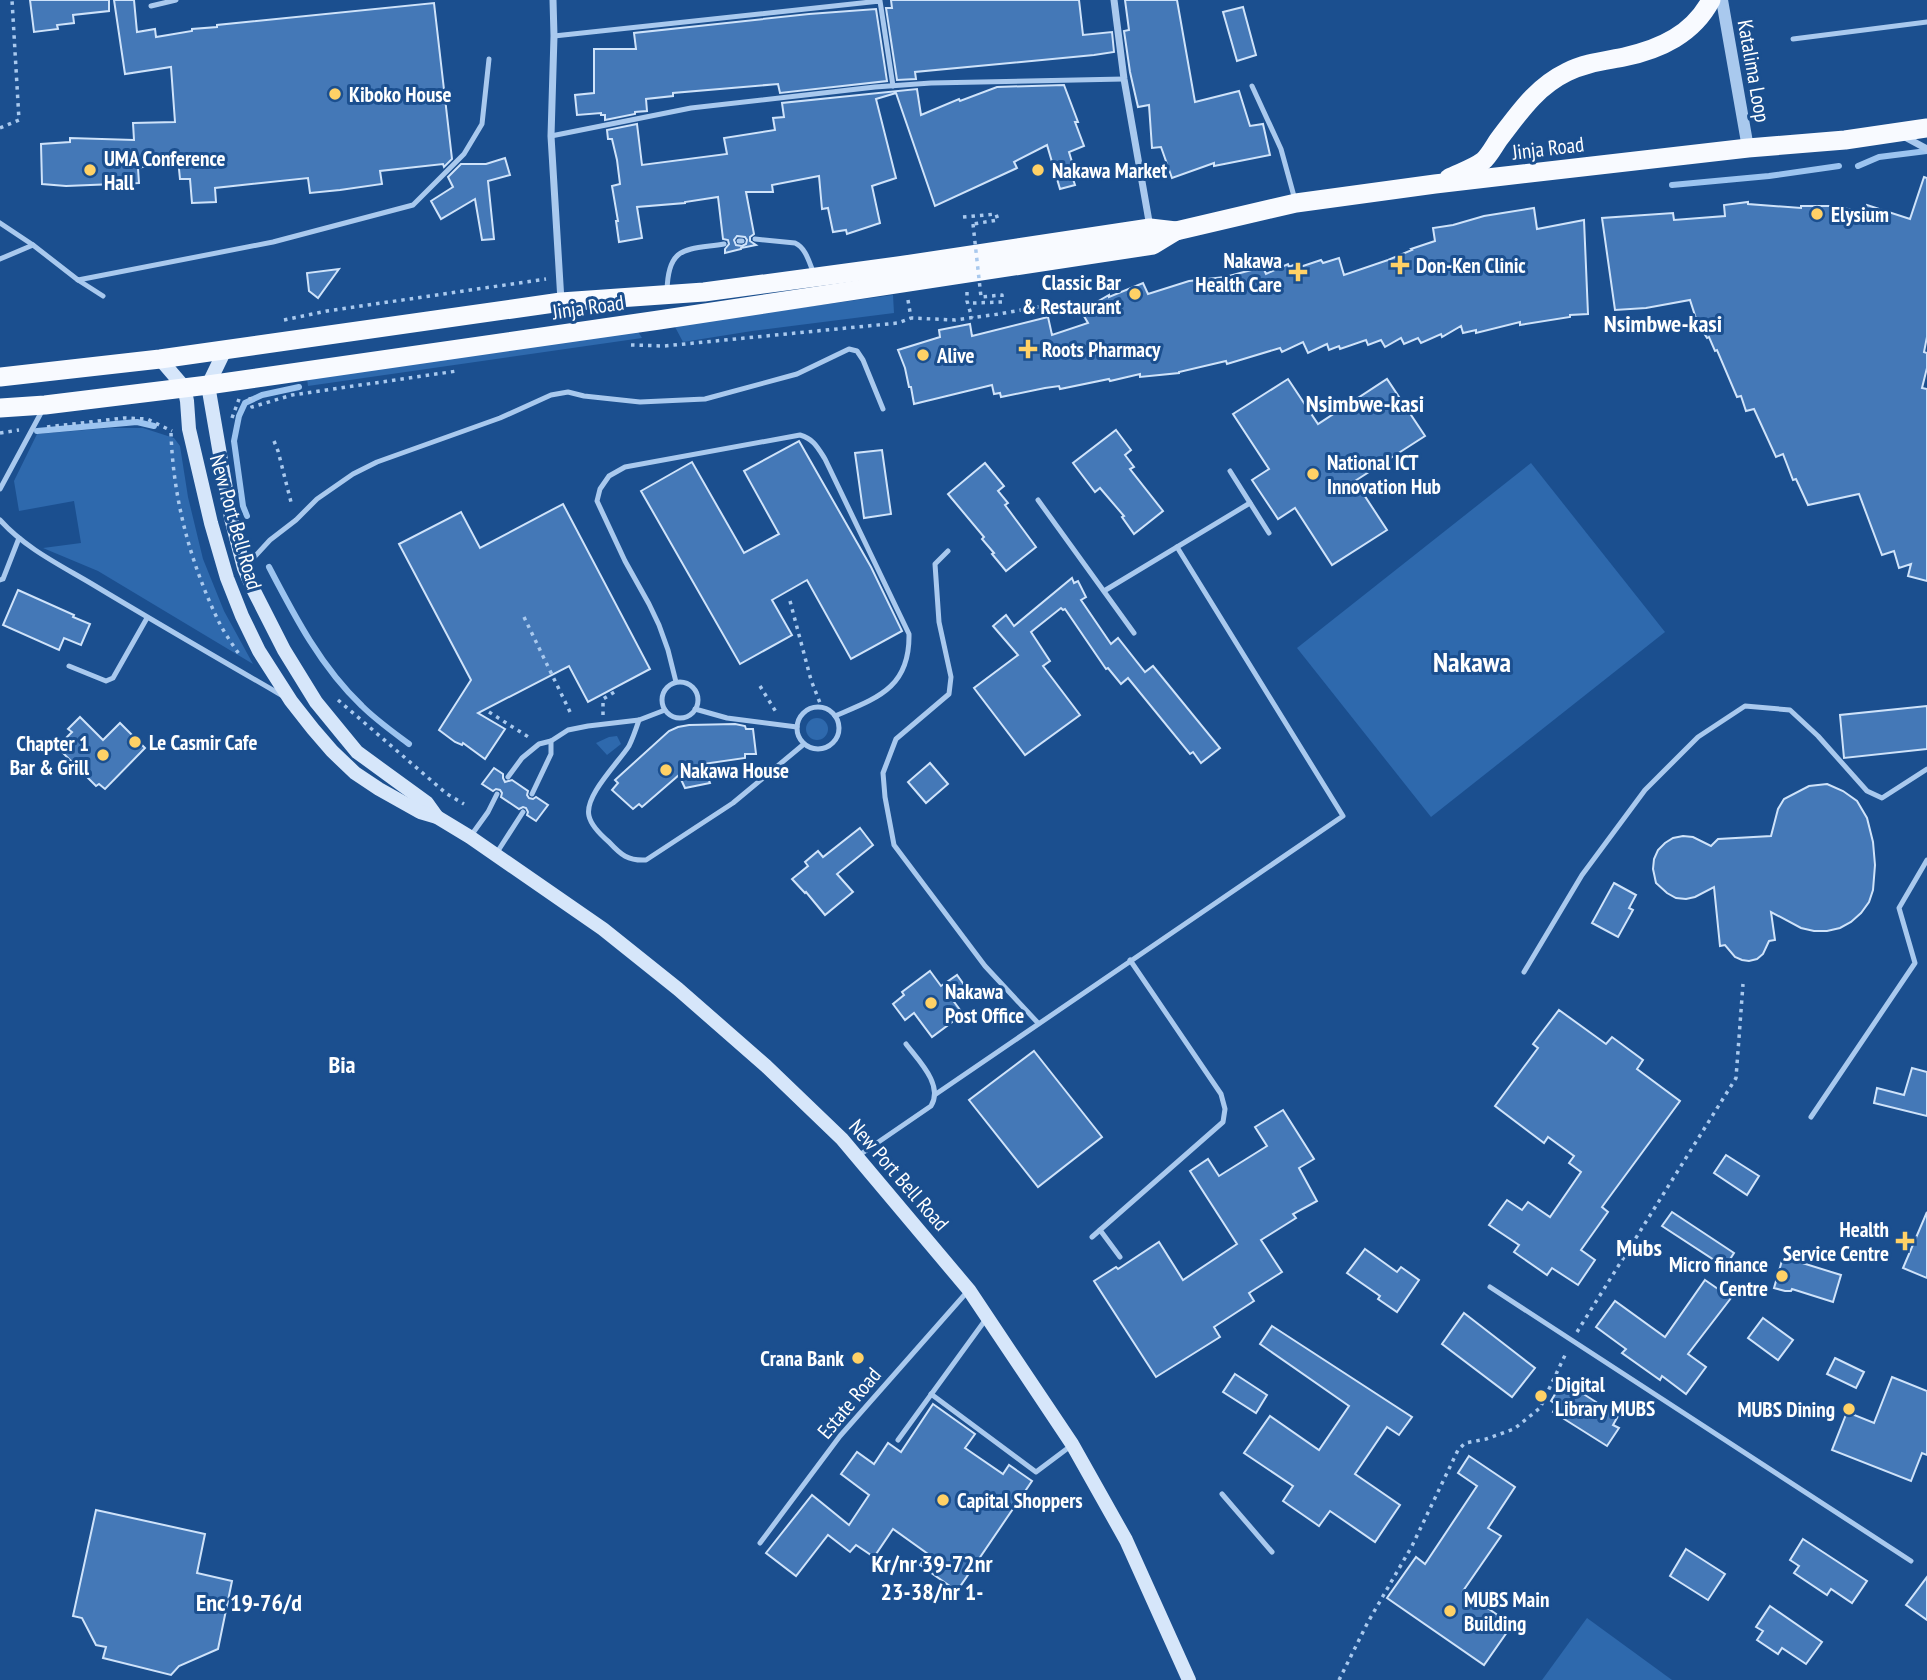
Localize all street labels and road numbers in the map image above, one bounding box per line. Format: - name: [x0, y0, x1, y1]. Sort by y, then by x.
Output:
- street label: Katalima Loop: [1732, 18, 1776, 124]
- street label: Jinja Road: [1510, 130, 1585, 166]
- street label: Jinja Road: [549, 289, 626, 326]
- street label: New Port Bell Road: [204, 451, 268, 593]
- street label: New Port Bell Road: [843, 1114, 955, 1236]
- street label: Estate Road: [811, 1362, 887, 1444]

